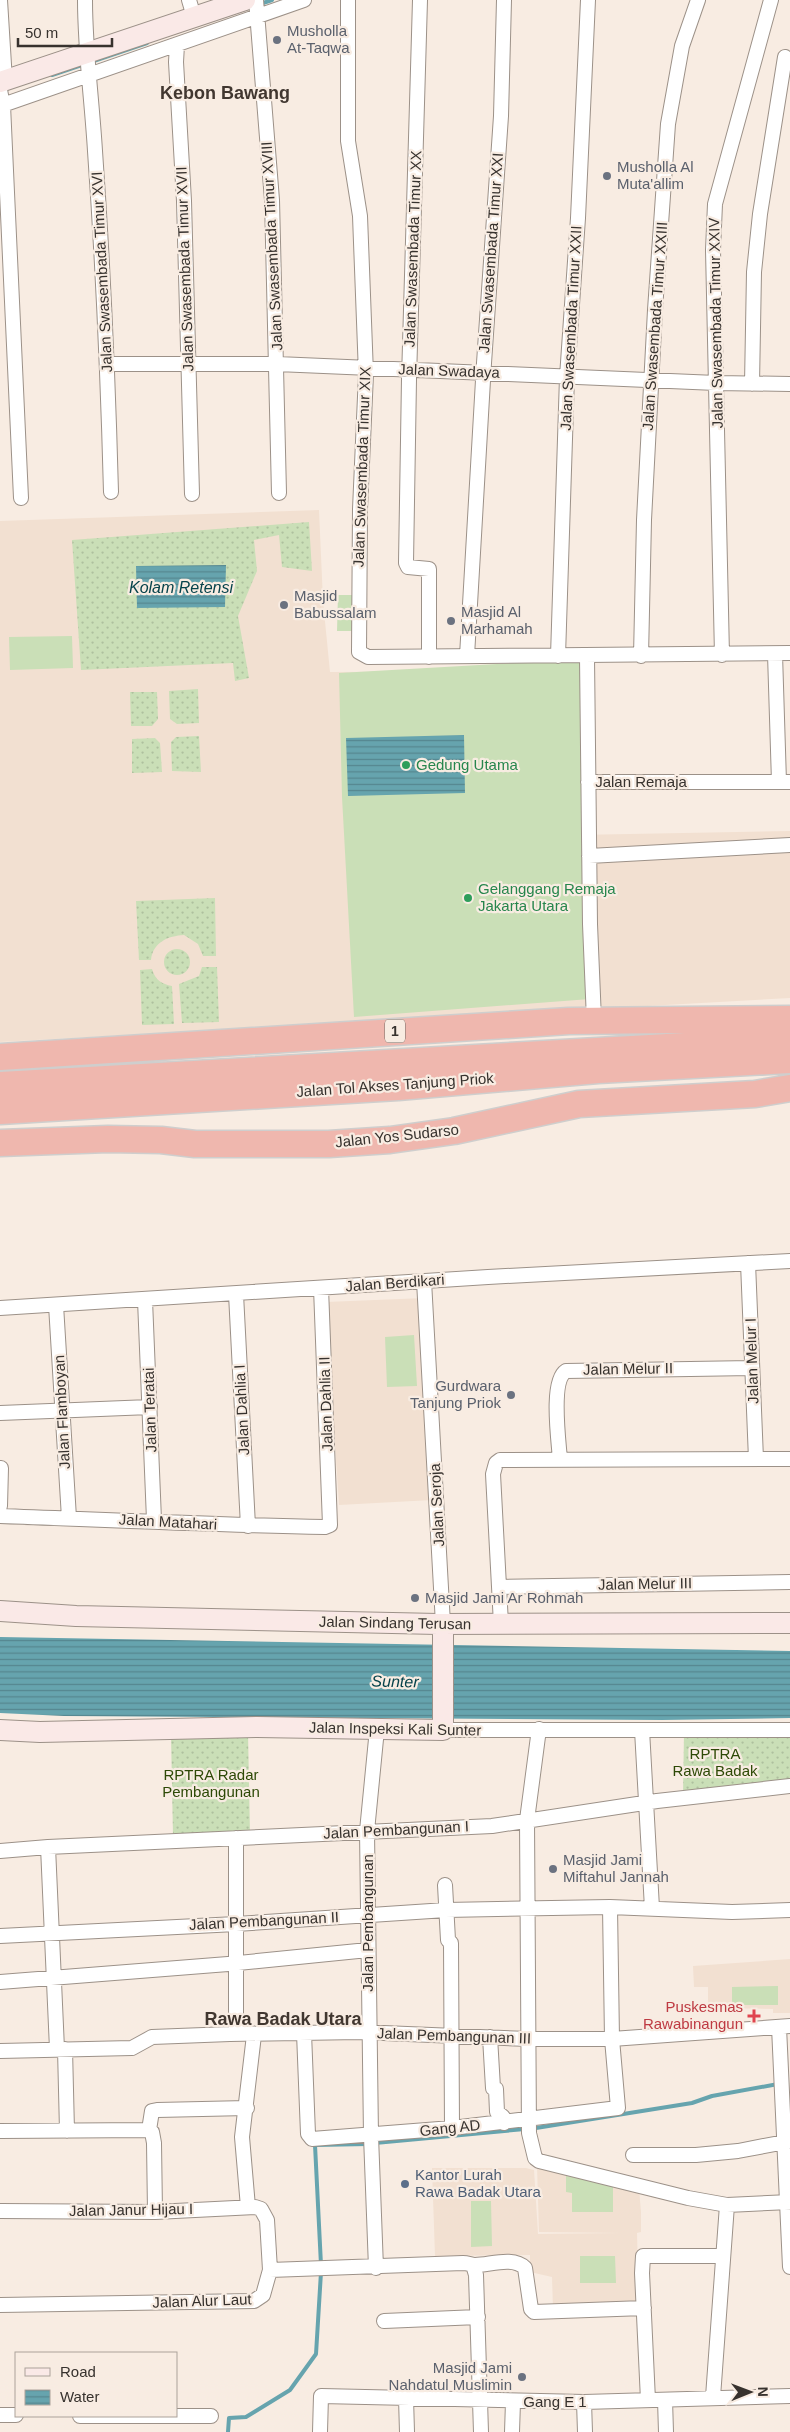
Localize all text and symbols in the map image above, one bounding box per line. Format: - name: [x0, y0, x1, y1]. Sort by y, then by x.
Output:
- scale bar: [18, 15, 111, 47]
- place label: Musholla At-Taqwa: [287, 22, 350, 56]
- text: 50 m: [25, 24, 58, 41]
- marker: Musholla At-Taqwa: [271, 34, 283, 46]
- district label: Kebon Bawang: [160, 83, 290, 103]
- street label: Jalan Swasembada Timur XVIII: [258, 141, 285, 351]
- street label: Jalan Swasembada Timur XX: [401, 150, 424, 348]
- street label: Jalan Swasembada Timur XXI: [475, 152, 506, 354]
- place label: Musholla Al Muta'allim: [617, 158, 694, 192]
- street label: Jalan Swasembada Timur XVII: [172, 166, 197, 372]
- marker: Musholla Al Muta'allim: [601, 170, 613, 182]
- street label: Jalan Swasembada Timur XVI: [88, 171, 115, 373]
- street label: Jalan Swasembada Timur XXIV: [705, 217, 726, 429]
- street label: Jalan Swasembada Timur XXIII: [639, 221, 670, 431]
- street label: Jalan Swasembada Timur XXII: [557, 225, 584, 431]
- street label: Jalan Swadaya: [398, 360, 501, 381]
- street label: Jalan Swasembada Timur XIX: [349, 366, 374, 568]
- water label: Kolam Retensi: [129, 579, 233, 596]
- place label: Masjid Babussalam: [294, 587, 377, 621]
- marker: Masjid Babussalam: [278, 599, 290, 611]
- place label: Masjid Al Marhamah: [461, 603, 533, 637]
- marker: Masjid Al Marhamah: [445, 615, 457, 627]
- place label: Gedung Utama: [416, 756, 518, 773]
- marker: Gedung Utama: [400, 759, 412, 771]
- street label: Jalan Remaja: [595, 773, 688, 790]
- place label: Gelanggang Remaja Jakarta Utara: [478, 880, 616, 914]
- marker: Gelanggang Remaja Jakarta Utara: [462, 892, 474, 904]
- road number: 1: [385, 1019, 405, 1042]
- street label: Jalan Tol Akses Tanjung Priok: [296, 1069, 495, 1100]
- street label: Jalan Yos Sudarso: [334, 1121, 460, 1150]
- street label: Jalan Berdikari: [345, 1271, 445, 1294]
- street label: Jalan Melur I: [742, 1318, 761, 1404]
- street label: Jalan Flamboyan: [50, 1355, 73, 1470]
- street label: Jalan Dahlia II: [315, 1356, 336, 1452]
- street label: Jalan Melur II: [583, 1359, 673, 1378]
- street label: Jalan Dahlia I: [231, 1364, 252, 1456]
- street label: Jalan Teratai: [140, 1367, 159, 1453]
- place label: Gurdwara Tanjung Priok: [410, 1377, 502, 1411]
- marker: Gurdwara Tanjung Priok: [505, 1389, 517, 1401]
- street label: Jalan Seroja: [426, 1462, 447, 1547]
- street label: Jalan Matahari: [118, 1510, 218, 1533]
- street label: Jalan Melur III: [598, 1574, 692, 1593]
- place label: Masjid Jami Ar Rohmah: [425, 1589, 583, 1606]
- marker: Masjid Jami Ar Rohmah: [409, 1592, 421, 1604]
- street label: Jalan Sindang Terusan: [319, 1613, 471, 1632]
- water label: Sunter: [371, 1673, 419, 1690]
- street label: Jalan Inspeksi Kali Sunter: [309, 1718, 481, 1739]
- park label: RPTRA Rawa Badak: [672, 1745, 758, 1779]
- park label: RPTRA Radar Pembangunan: [162, 1766, 260, 1800]
- street label: Jalan Pembangunan I: [323, 1817, 469, 1842]
- place label: Masjid Jami Miftahul Jannah: [563, 1851, 669, 1885]
- street label: Jalan Pembangunan: [359, 1854, 376, 1992]
- marker: Masjid Jami Miftahul Jannah: [547, 1863, 559, 1875]
- street label: Jalan Pembangunan II: [189, 1908, 339, 1933]
- place label: Puskesmas Rawabinangun: [643, 1998, 743, 2032]
- district label: Rawa Badak Utara: [204, 2009, 363, 2029]
- marker: Puskesmas Rawabinangun: [747, 2009, 761, 2023]
- street label: Jalan Pembangunan III: [377, 2024, 531, 2047]
- street label: Gang AD: [419, 2116, 481, 2139]
- place label: Kantor Lurah Rawa Badak Utara: [415, 2166, 542, 2200]
- marker: Kantor Lurah Rawa Badak Utara: [399, 2178, 411, 2190]
- street label: Jalan Janur Hijau I: [69, 2200, 193, 2219]
- street label: Jalan Alur Laut: [152, 2290, 253, 2311]
- legend: [15, 2352, 178, 2417]
- place label: Masjid Jami Nahdatul Muslimin: [389, 2359, 512, 2393]
- text: Road: [60, 2363, 96, 2380]
- north arrow: [725, 2367, 775, 2417]
- marker: Masjid Jami Nahdatul Muslimin: [516, 2371, 528, 2383]
- text: N: [755, 2387, 771, 2397]
- text: Water: [60, 2388, 99, 2405]
- street label: Gang E 1: [523, 2393, 587, 2410]

